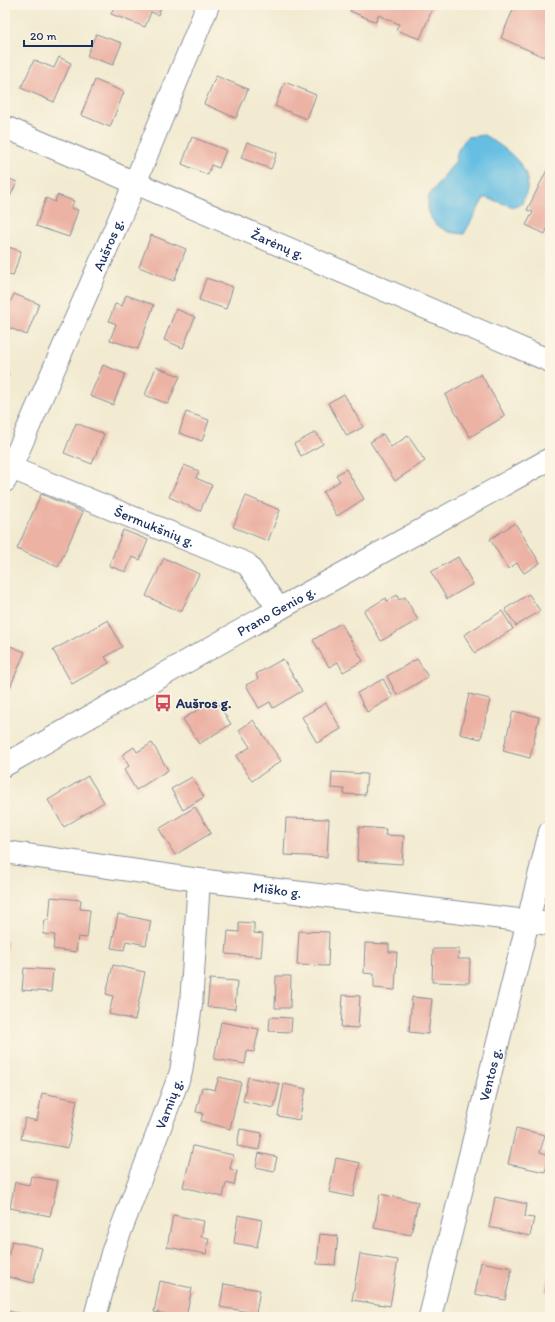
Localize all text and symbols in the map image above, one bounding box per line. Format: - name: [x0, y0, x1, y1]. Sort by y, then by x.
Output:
- scale bar: [24, 22, 92, 48]
- text: 20 m: [30, 29, 57, 43]
- street label: Aušros g.: [89, 216, 127, 273]
- street label: Žarėnų g.: [249, 225, 307, 263]
- street label: Šermukšnių g.: [112, 502, 197, 550]
- street label: Prano Genio g.: [234, 582, 319, 640]
- bus stop icon: Aušros g.: [153, 693, 173, 713]
- place label: Aušros g.: [175, 695, 231, 712]
- street label: Miško g.: [252, 878, 303, 901]
- street label: Ventos g.: [475, 1046, 505, 1103]
- street label: Varnių g.: [152, 1076, 186, 1132]

